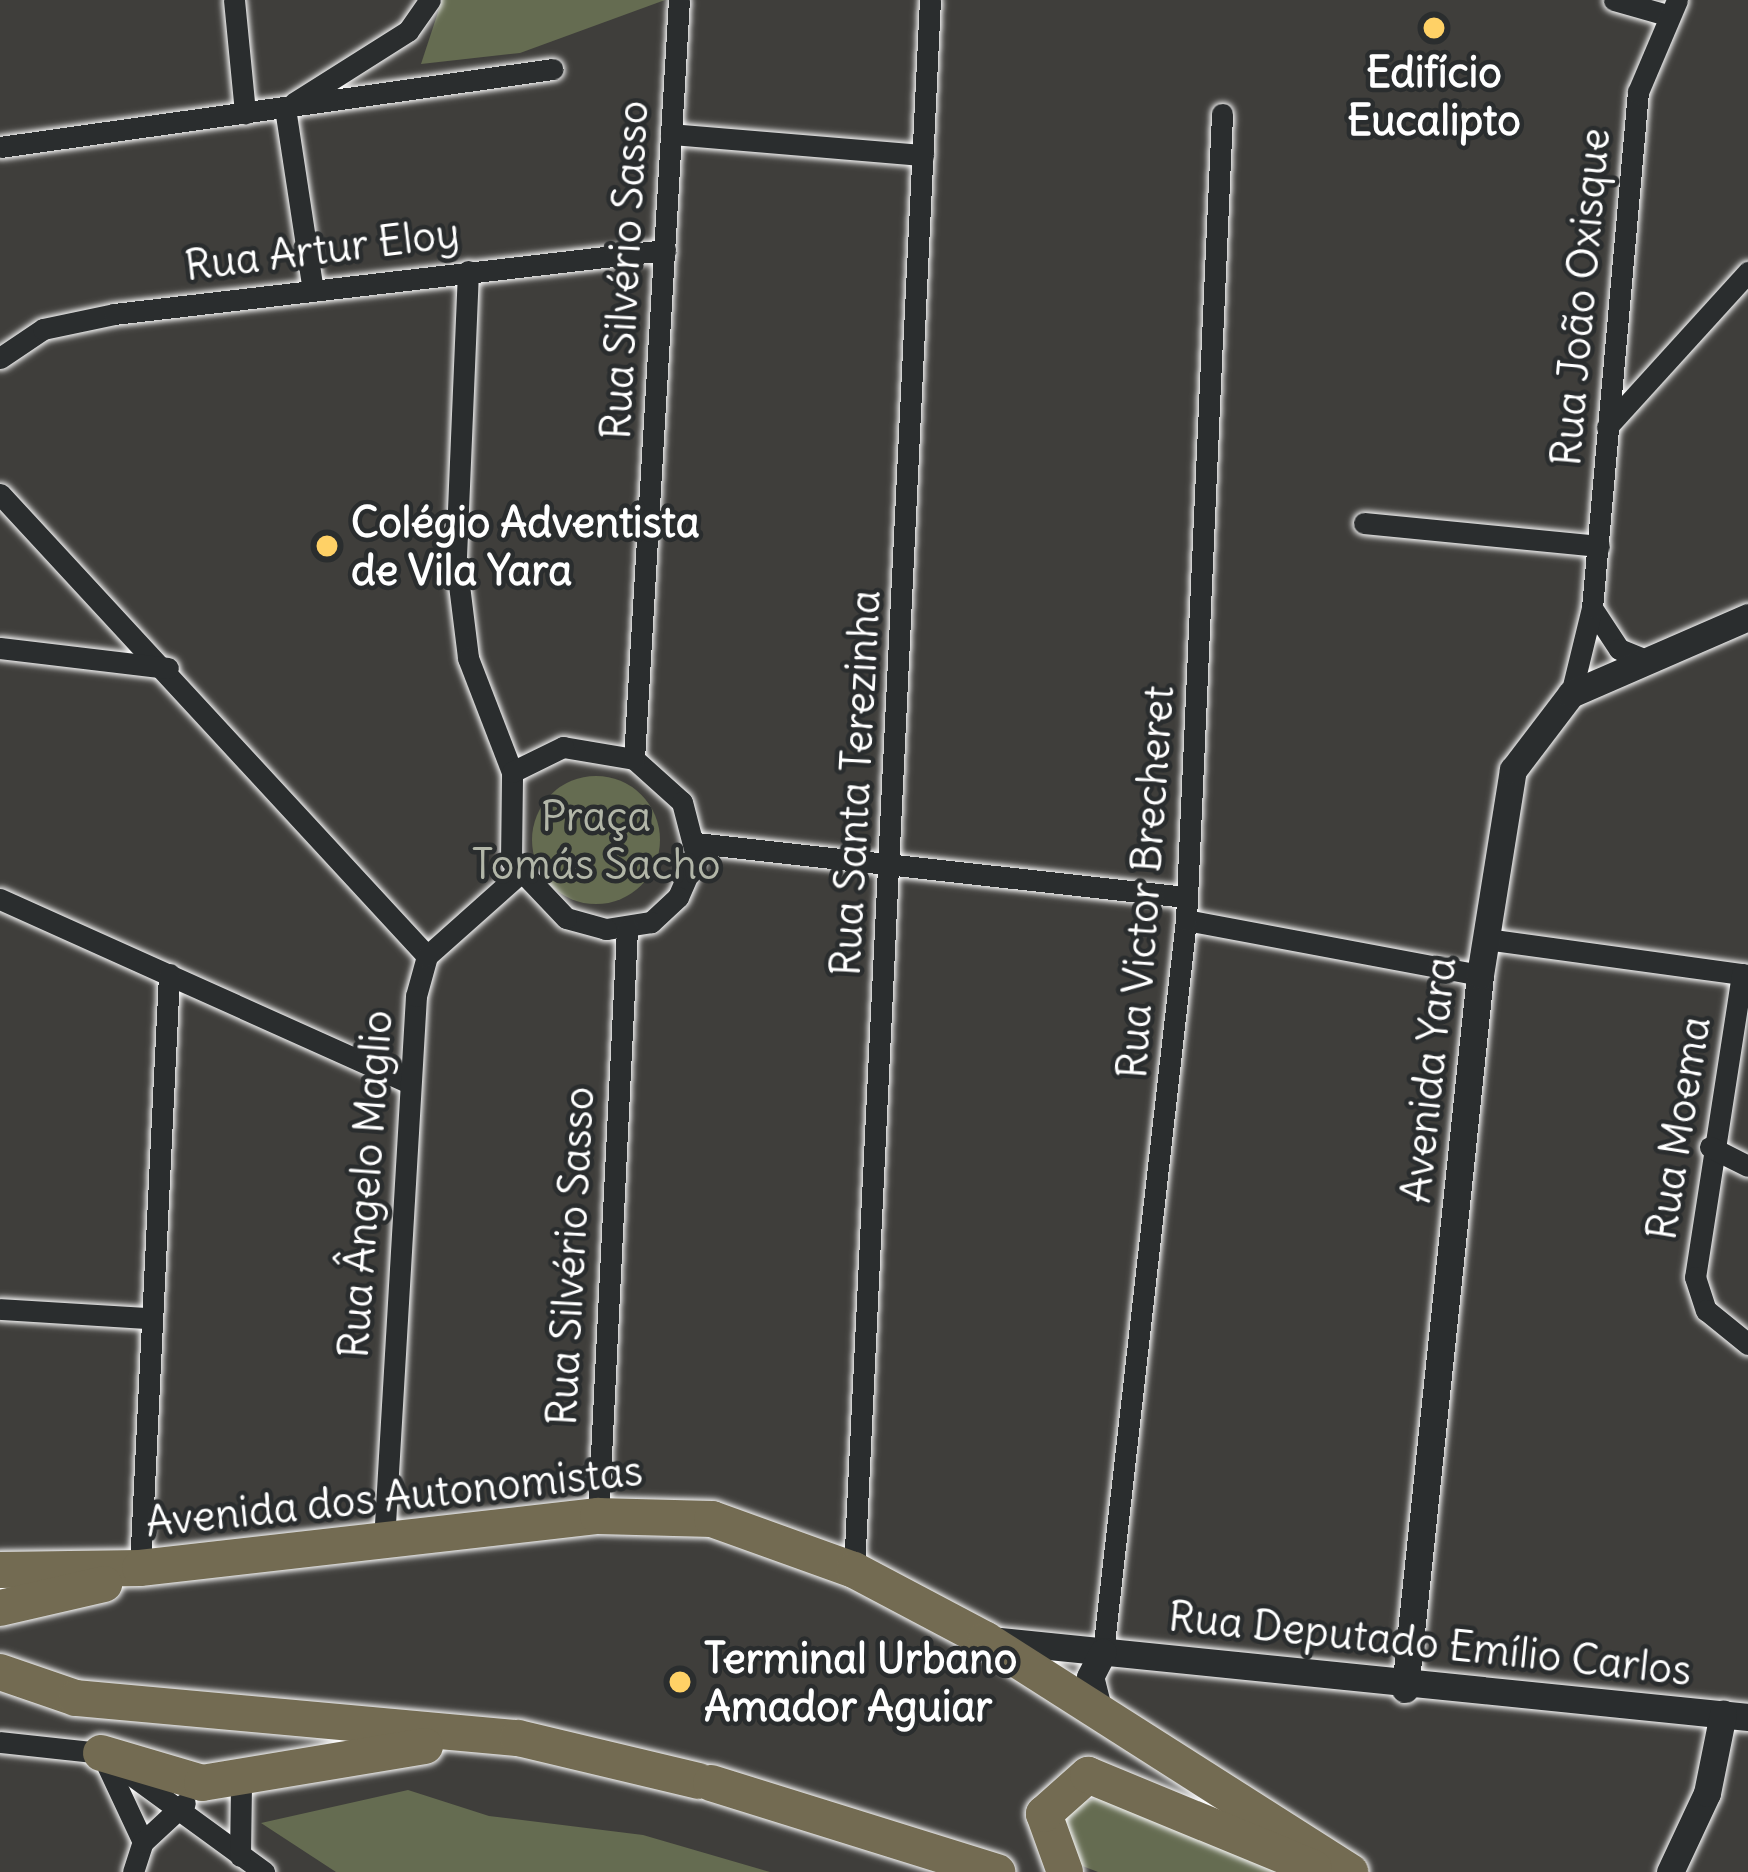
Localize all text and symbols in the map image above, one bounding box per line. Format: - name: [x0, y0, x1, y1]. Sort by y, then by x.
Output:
- marker: Edifício Eucalipto: [1421, 15, 1447, 41]
- place label: Edifício Eucalipto: [1347, 47, 1521, 146]
- street label: Rua Silvério Sasso: [590, 99, 658, 441]
- street label: Rua João Oxisque: [1540, 126, 1620, 468]
- street label: Rua Artur Eloy: [182, 207, 462, 291]
- place label: Colégio Adventista de Vila Yara: [351, 497, 700, 596]
- marker: Colégio Adventista de Vila Yara: [314, 533, 340, 559]
- street label: Rua Santa Terezinha: [820, 589, 890, 977]
- street label: Rua Victor Brecheret: [1106, 684, 1184, 1080]
- park label: Praça Tomás Sacho: [471, 791, 721, 890]
- street label: Avenida Yara: [1390, 954, 1466, 1206]
- street label: Rua Ângelo Maglio: [328, 1008, 402, 1360]
- street label: Rua Moema: [1635, 1013, 1721, 1243]
- street label: Rua Silvério Sasso: [536, 1085, 604, 1427]
- street label: Avenida dos Autonomistas: [143, 1445, 645, 1547]
- street label: Rua Deputado Emílio Carlos: [1166, 1590, 1694, 1696]
- place label: Terminal Urbano Amador Aguiar: [704, 1633, 1017, 1732]
- marker: Terminal Urbano Amador Aguiar: [667, 1669, 693, 1695]

